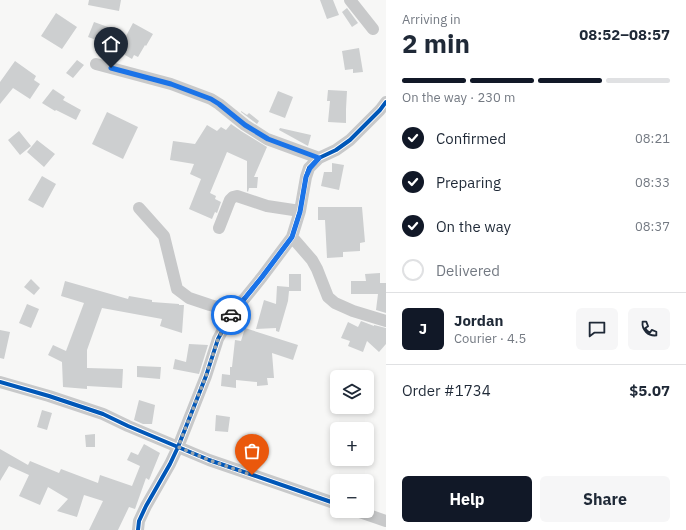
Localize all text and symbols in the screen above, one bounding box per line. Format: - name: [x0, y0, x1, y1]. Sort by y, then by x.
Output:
- text: Arriving in: [402, 11, 461, 28]
- text: 08:52–08:57: [579, 25, 670, 44]
- text: 2 min: [402, 26, 470, 60]
- pin: [94, 27, 128, 68]
- icon: home: [100, 33, 122, 55]
- text: On the way · 230 m: [402, 89, 515, 106]
- icon: check: [402, 127, 424, 149]
- text: Confirmed: [436, 129, 506, 148]
- text: 08:21: [635, 130, 670, 147]
- icon: check: [402, 171, 424, 193]
- text: Preparing: [436, 173, 501, 192]
- text: 08:33: [635, 174, 670, 191]
- icon: check: [402, 215, 424, 237]
- text: On the way: [436, 217, 511, 236]
- text: 08:37: [635, 218, 670, 235]
- text: Delivered: [436, 261, 500, 280]
- courier: [211, 295, 251, 335]
- icon: car: [220, 304, 242, 326]
- button: chat: [576, 308, 618, 350]
- button: phone: [628, 308, 670, 350]
- text: Jordan: [454, 311, 503, 330]
- text: J: [419, 319, 427, 338]
- text: Courier · 4.5: [454, 330, 526, 347]
- map controls: [330, 370, 374, 518]
- button: layers: [330, 370, 374, 414]
- text: Order #1734: [402, 381, 491, 400]
- text: $5.07: [629, 381, 670, 400]
- button: +: [330, 422, 374, 466]
- pin: [235, 434, 269, 475]
- icon: bag: [241, 440, 263, 462]
- button: −: [330, 474, 374, 518]
- button: Help: [402, 476, 532, 522]
- button: Share: [540, 476, 670, 522]

